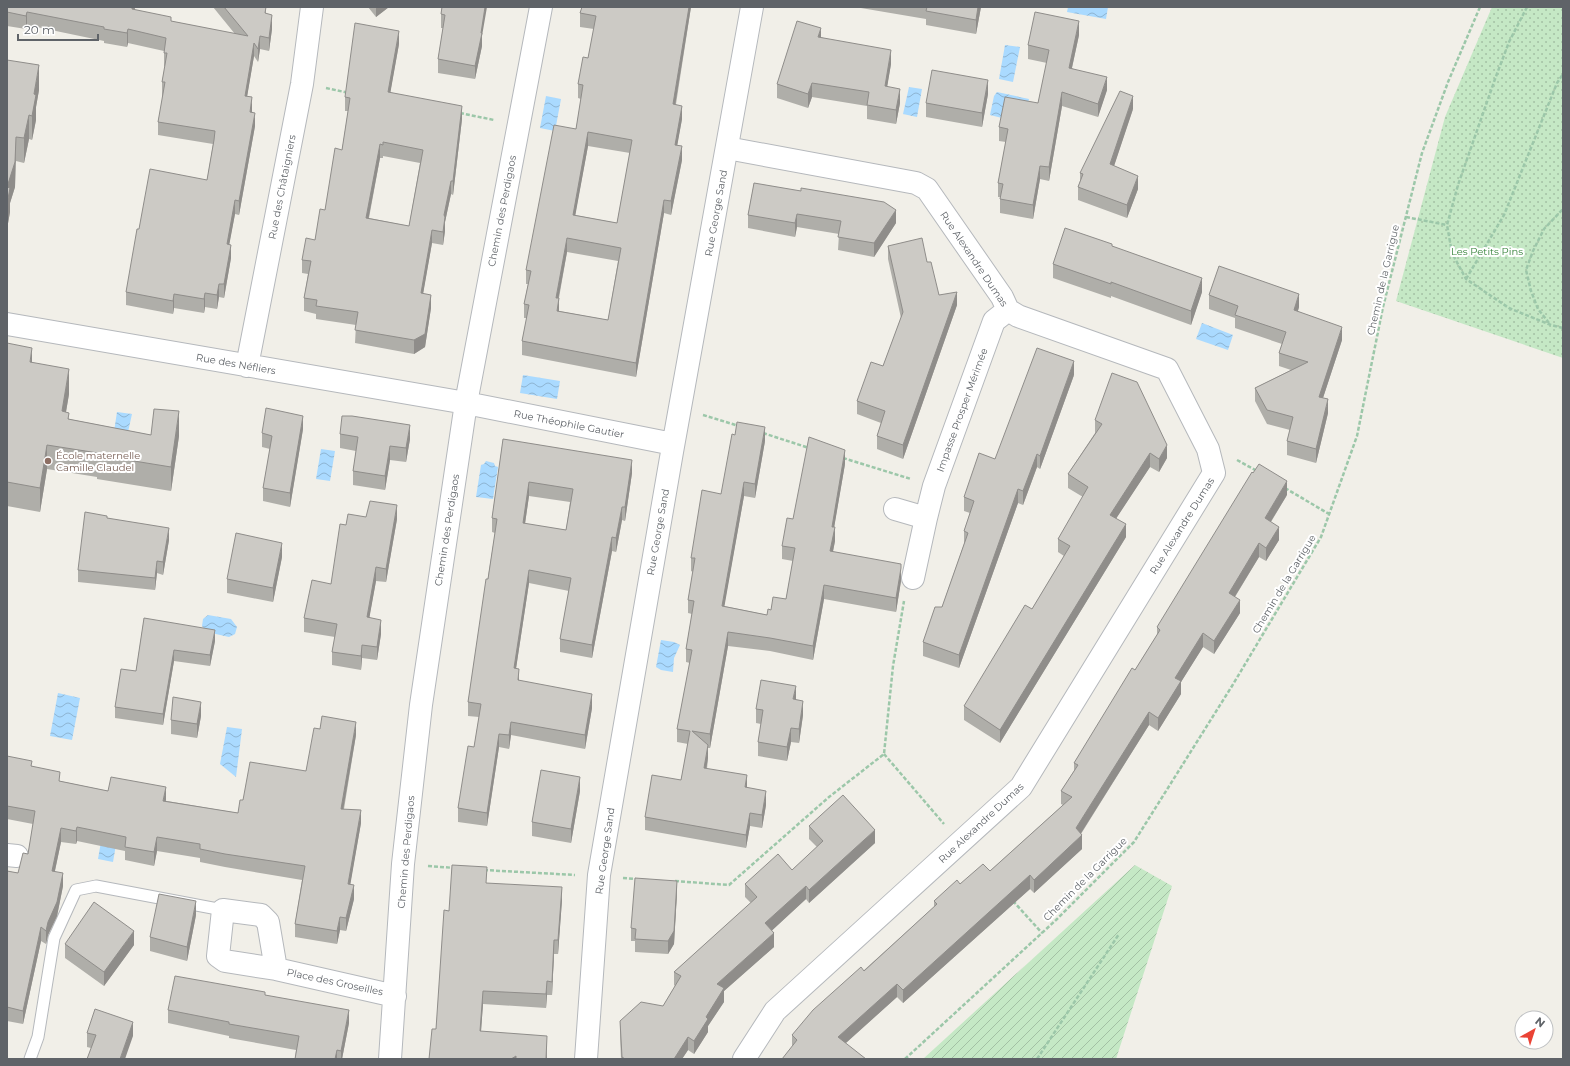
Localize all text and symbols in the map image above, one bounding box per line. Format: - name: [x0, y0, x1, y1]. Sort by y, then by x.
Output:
- scale bar: [18, 16, 98, 42]
- text: 20 m: [24, 22, 55, 37]
- street label: Rue des Châtaigniers: [265, 133, 299, 240]
- street label: Chemin des Perdigaos: [485, 154, 519, 268]
- street label: Rue George Sand: [702, 169, 730, 257]
- street label: Rue Alexandre Dumas: [937, 209, 1011, 309]
- street label: Chemin de la Garrigue: [1364, 223, 1402, 337]
- park label: Les Petits Pins: [1451, 245, 1523, 258]
- street label: Impasse Prosper Mérimée: [933, 346, 991, 474]
- street label: Rue des Néfliers: [195, 351, 277, 377]
- street label: Rue Théophile Gautier: [513, 407, 625, 441]
- place label: École maternelle Camille Claudel: [56, 449, 140, 474]
- marker: École maternelle Camille Claudel: [43, 456, 53, 466]
- street label: Chemin des Perdigaos: [432, 473, 462, 587]
- street label: Rue Alexandre Dumas: [1147, 475, 1217, 577]
- street label: Rue George Sand: [644, 488, 672, 576]
- street label: Chemin de la Garrigue: [1249, 532, 1319, 636]
- street label: Rue Alexandre Dumas: [936, 780, 1026, 866]
- street label: Chemin des Perdigaos: [395, 795, 417, 909]
- street label: Rue George Sand: [592, 807, 618, 895]
- street label: Chemin de la Garrigue: [1040, 834, 1130, 924]
- street label: Place des Groseilles: [286, 965, 384, 999]
- north arrow: [1514, 1010, 1554, 1050]
- text: N: [1532, 1014, 1548, 1030]

